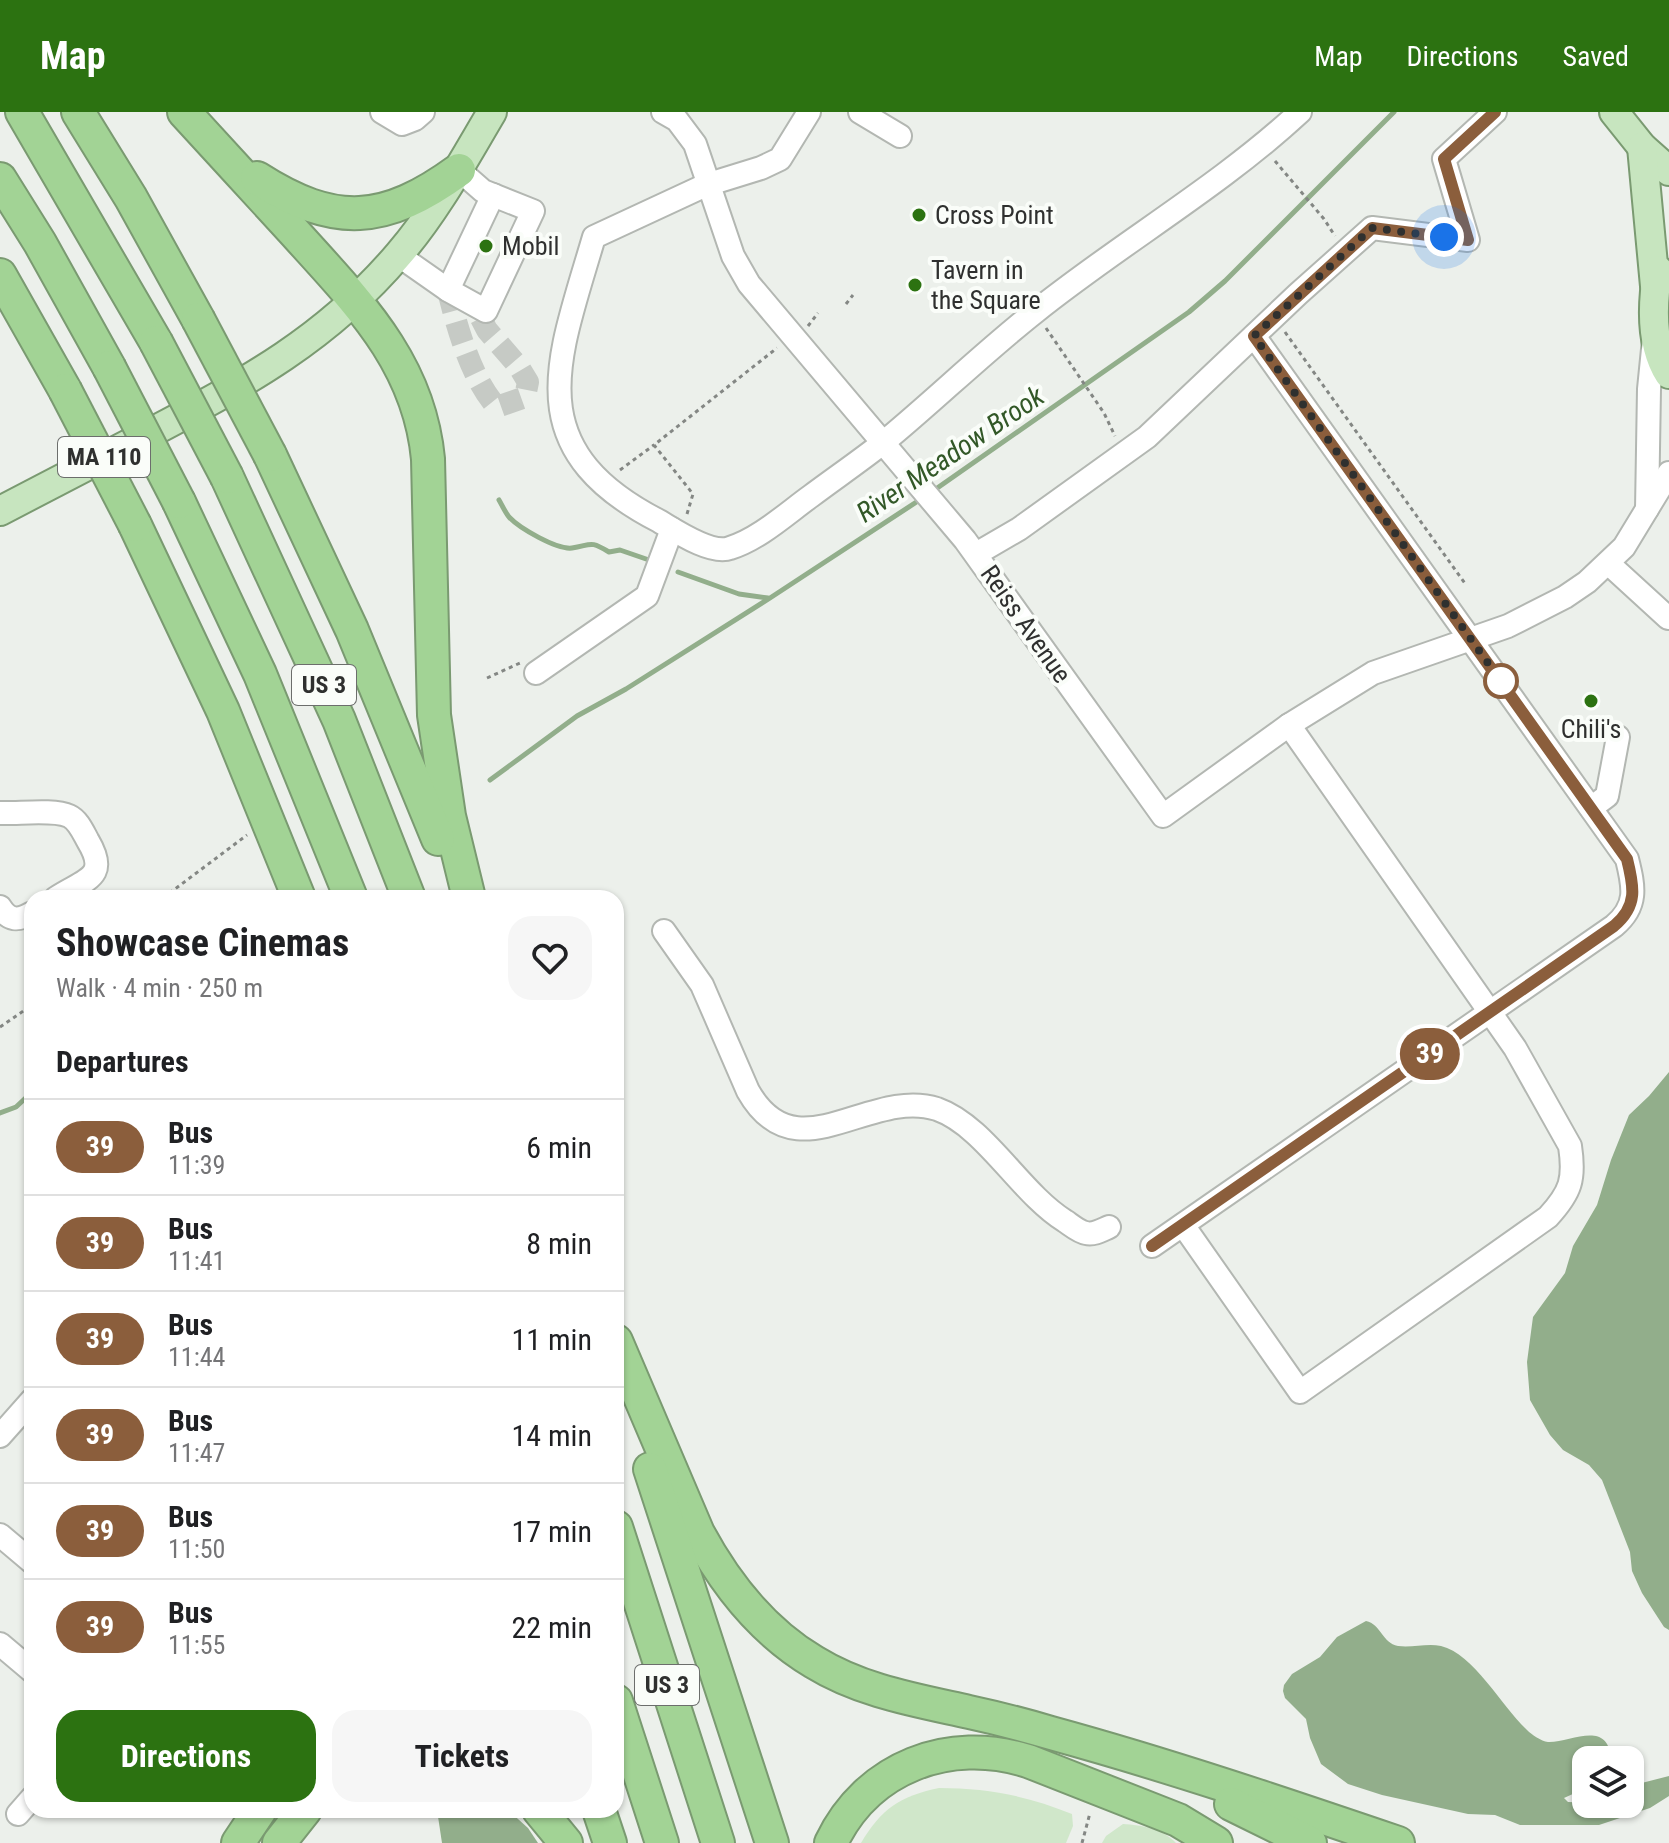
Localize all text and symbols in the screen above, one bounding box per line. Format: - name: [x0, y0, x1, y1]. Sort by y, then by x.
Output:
- text: Map: [40, 34, 106, 78]
- text: Map: [1314, 40, 1363, 73]
- text: Directions: [1407, 40, 1518, 73]
- text: Saved: [1562, 40, 1629, 73]
- place label: Cross Point: [935, 200, 1054, 230]
- marker: Cross Point: [910, 206, 928, 224]
- your location: [1424, 217, 1464, 257]
- place label: Mobil: [502, 231, 559, 261]
- marker: Mobil: [477, 237, 495, 255]
- place label: Tavern in the Square: [931, 255, 1041, 315]
- marker: Tavern in the Square: [906, 276, 924, 294]
- water label: River Meadow Brook: [850, 379, 1051, 529]
- road number: MA 110: [58, 437, 150, 477]
- street label: Reiss Avenue: [975, 559, 1077, 689]
- unlabelled marker: [1484, 664, 1518, 698]
- road number: US 3: [292, 665, 356, 705]
- marker: Chili's: [1582, 692, 1600, 710]
- place label: Chili's: [1561, 714, 1621, 744]
- button: heart: [508, 916, 592, 1000]
- text: Showcase Cinemas: [56, 921, 349, 965]
- text: Walk · 4 min · 250 m: [56, 973, 263, 1003]
- line badge: 39: [1394, 1028, 1466, 1080]
- text: 39: [1416, 1037, 1444, 1070]
- text: Departures: [56, 1044, 189, 1079]
- text: Bus: [168, 1115, 213, 1150]
- text: 39: [86, 1130, 114, 1163]
- text: 6 min: [526, 1130, 592, 1165]
- text: 11:39: [168, 1150, 225, 1180]
- text: Bus: [168, 1211, 213, 1246]
- text: 39: [86, 1226, 114, 1259]
- text: 8 min: [526, 1226, 592, 1261]
- text: 11:41: [168, 1246, 225, 1276]
- text: Bus: [168, 1307, 213, 1342]
- text: 39: [86, 1322, 114, 1355]
- text: 11 min: [511, 1322, 592, 1357]
- text: 11:44: [168, 1342, 225, 1372]
- text: Bus: [168, 1403, 213, 1438]
- text: 39: [86, 1418, 114, 1451]
- text: 14 min: [511, 1418, 592, 1453]
- text: 11:47: [168, 1438, 225, 1468]
- text: Bus: [168, 1499, 213, 1534]
- text: 39: [86, 1514, 114, 1547]
- text: 17 min: [511, 1514, 592, 1549]
- text: 11:50: [168, 1534, 225, 1564]
- text: Bus: [168, 1595, 213, 1630]
- text: 39: [86, 1610, 114, 1643]
- text: 22 min: [511, 1610, 592, 1645]
- text: 11:55: [168, 1630, 225, 1660]
- road number: US 3: [635, 1665, 699, 1705]
- button: Directions: [56, 1710, 316, 1802]
- button: Tickets: [332, 1710, 592, 1802]
- map controls: [1572, 1746, 1644, 1818]
- button: layers: [1572, 1746, 1644, 1818]

